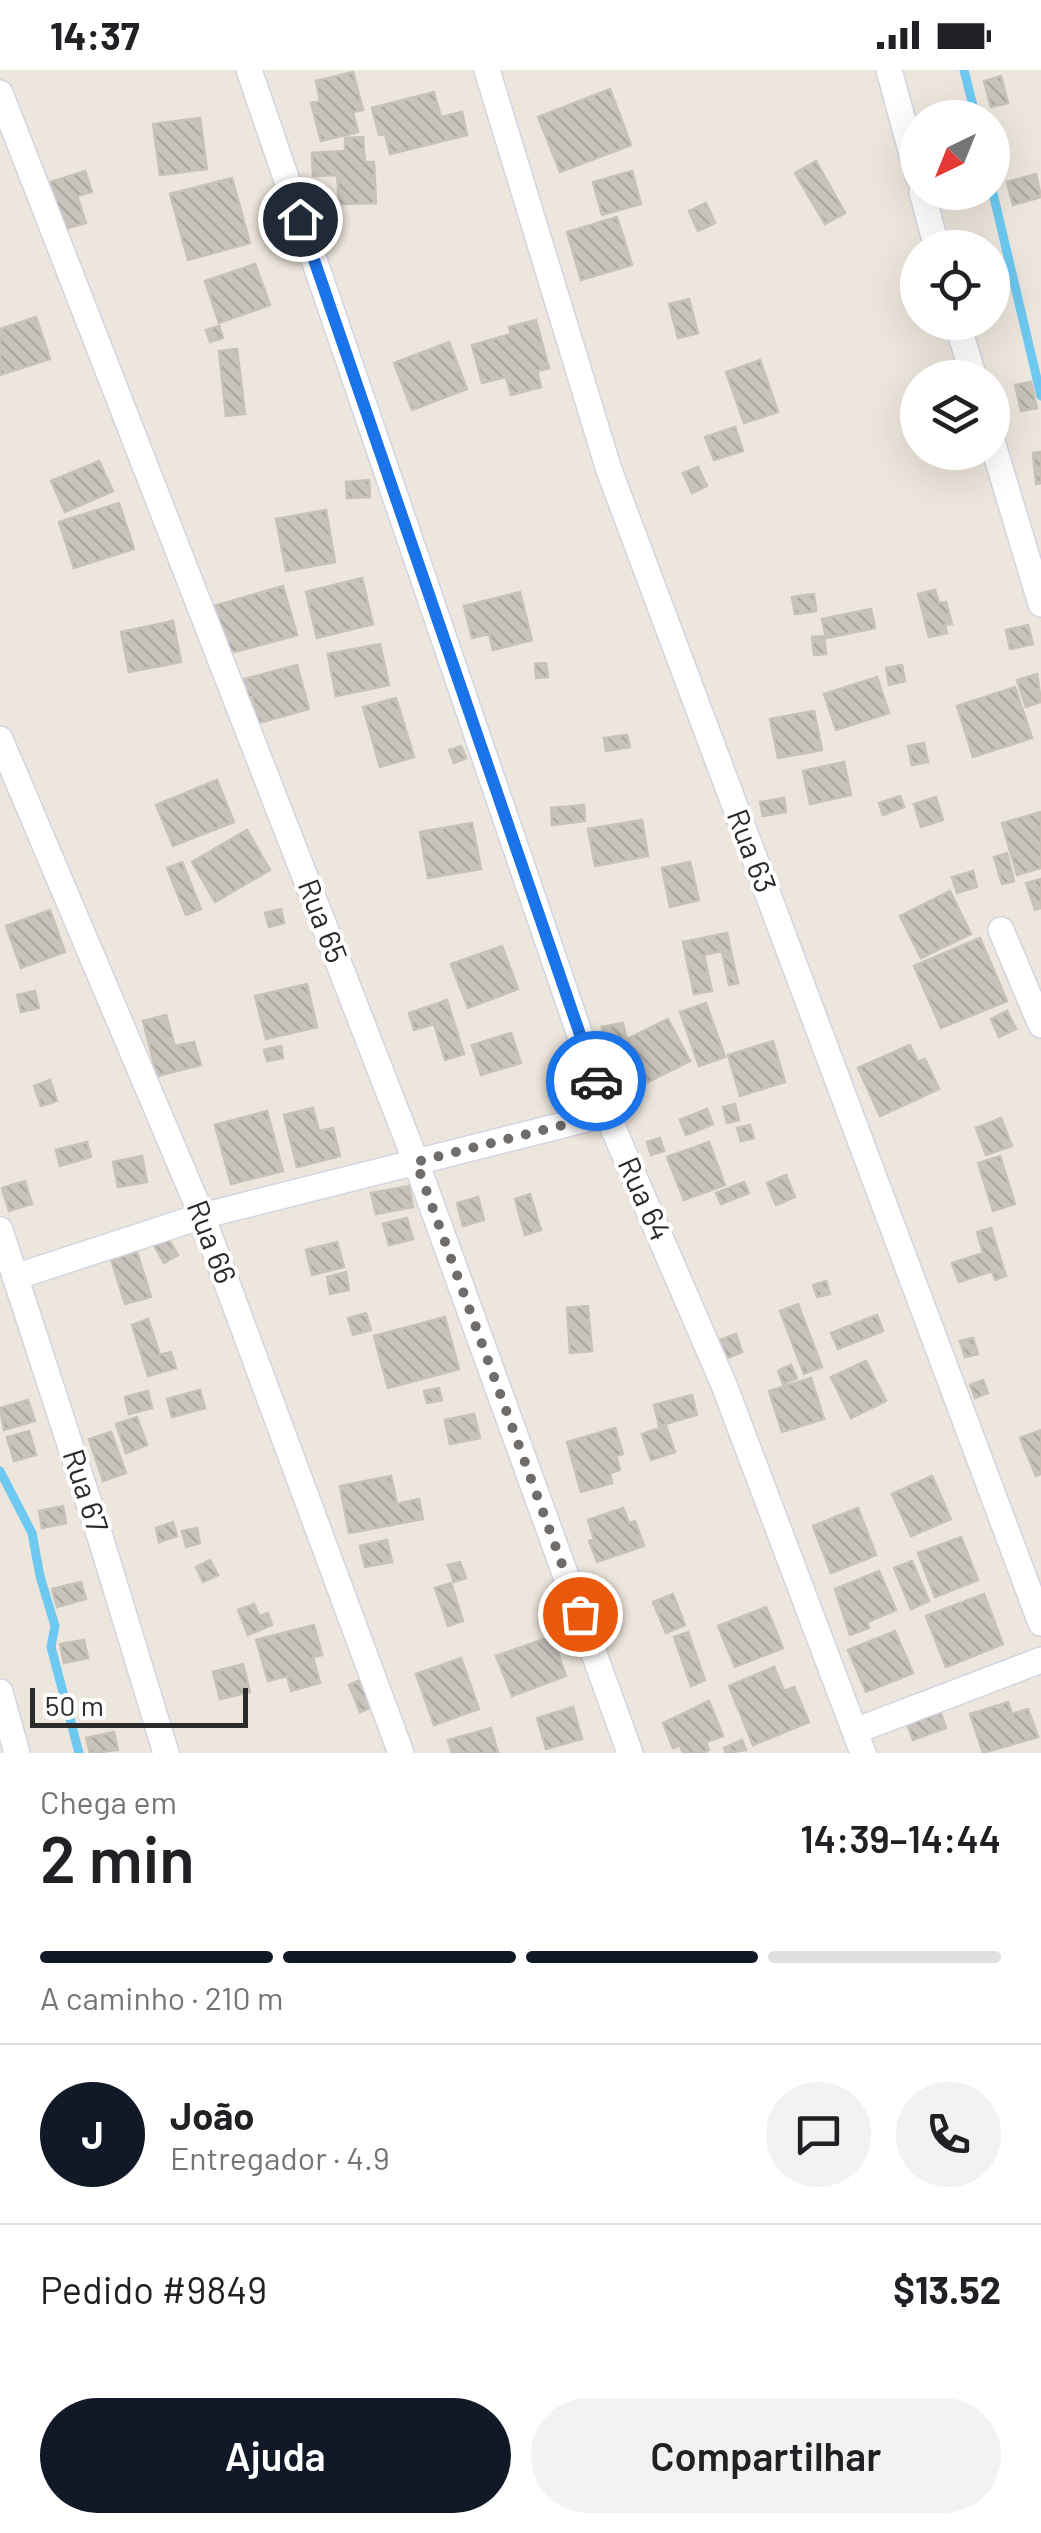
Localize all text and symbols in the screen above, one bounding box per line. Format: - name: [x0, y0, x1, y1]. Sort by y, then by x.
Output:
- text: 14:37: [50, 12, 140, 58]
- north arrow: [900, 100, 1010, 210]
- map controls: [900, 100, 1010, 470]
- pin: [258, 177, 343, 262]
- icon: home: [273, 192, 328, 247]
- button: locate: [900, 230, 1010, 340]
- button: layers: [900, 360, 1010, 470]
- street label: Rua 63: [721, 803, 785, 897]
- street label: Rua 65: [292, 873, 356, 967]
- courier: [546, 1031, 646, 1131]
- icon: car: [569, 1054, 624, 1109]
- street label: Rua 64: [612, 1151, 680, 1246]
- street label: Rua 66: [181, 1194, 245, 1288]
- street label: Rua 67: [57, 1444, 117, 1537]
- pin: [538, 1572, 623, 1657]
- icon: bag: [553, 1587, 608, 1642]
- scale bar: [30, 1683, 248, 1728]
- text: 50 m: [45, 1688, 104, 1722]
- text: Chega em: [40, 1782, 177, 1820]
- text: 14:39–14:44: [800, 1815, 1001, 1861]
- text: 2 min: [40, 1818, 195, 1896]
- text: A caminho · 210 m: [40, 1978, 284, 2016]
- button: chat: [766, 2082, 871, 2187]
- button: phone: [896, 2082, 1001, 2187]
- text: João: [170, 2092, 254, 2138]
- text: J: [81, 2111, 104, 2157]
- text: Entregador · 4.9: [170, 2138, 390, 2176]
- text: Pedido #9849: [40, 2266, 267, 2312]
- text: $13.52: [893, 2266, 1001, 2312]
- button: Ajuda: [40, 2398, 511, 2513]
- button: Compartilhar: [531, 2398, 1001, 2513]

